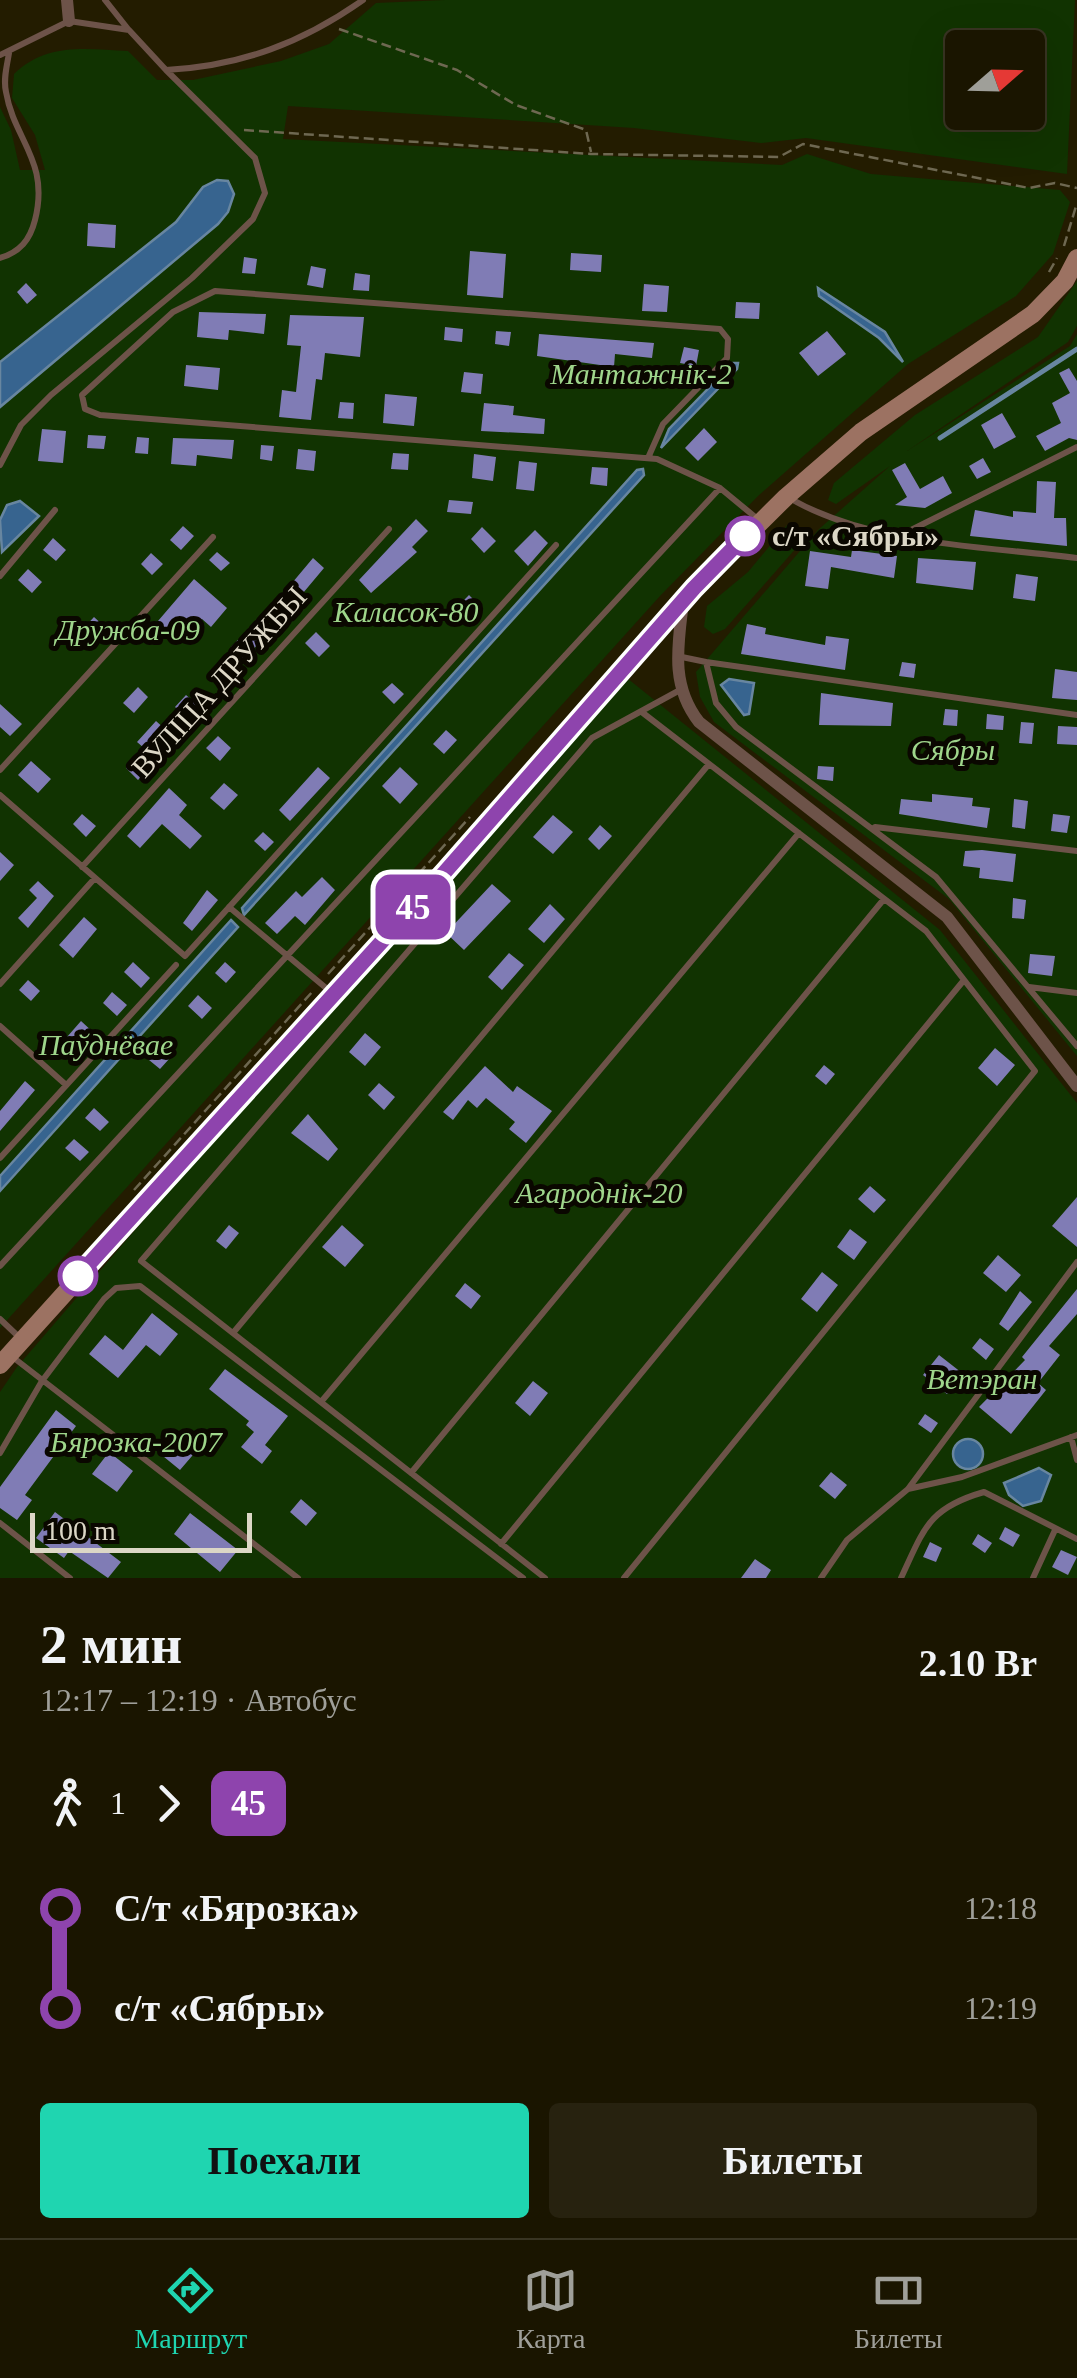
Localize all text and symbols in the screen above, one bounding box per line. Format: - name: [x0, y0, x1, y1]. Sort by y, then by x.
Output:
- north arrow: [945, 30, 1045, 130]
- map controls: [945, 30, 1045, 130]
- park label: Мантажнік-2: [549, 357, 732, 390]
- marker: с/т «Сябры»: [726, 517, 764, 555]
- place label: с/т «Сябры»: [772, 519, 939, 552]
- street label: ВУЛІЦА ДРУЖБЫ: [125, 580, 313, 784]
- park label: Каласок-80: [333, 595, 478, 628]
- park label: Дружба-09: [53, 613, 200, 646]
- park label: Сябры: [911, 733, 995, 766]
- line badge: 45: [368, 874, 458, 940]
- text: 45: [396, 888, 431, 927]
- park label: Паўднёвае: [38, 1028, 173, 1061]
- park label: Агароднік-20: [513, 1176, 683, 1209]
- unlabelled marker: [59, 1257, 97, 1295]
- park label: Ветэран: [926, 1362, 1038, 1395]
- park label: Бярозка-2007: [49, 1425, 224, 1458]
- scale bar: [30, 1508, 252, 1552]
- text: 100 m: [45, 1515, 116, 1546]
- text: 2 мин: [40, 1614, 182, 1675]
- text: 2.10 Br: [919, 1642, 1037, 1684]
- text: 12:17 – 12:19 · Автобус: [40, 1682, 357, 1718]
- icon: walk: [40, 1776, 95, 1831]
- icon: forward: [141, 1776, 196, 1831]
- text: 45: [231, 1784, 266, 1823]
- text: 1: [110, 1785, 126, 1821]
- text: С/т «Бярозка»: [114, 1887, 360, 1929]
- text: 12:18: [964, 1890, 1037, 1926]
- text: с/т «Сябры»: [114, 1987, 325, 2029]
- text: 12:19: [964, 1990, 1037, 2026]
- button: Поехали: [40, 2103, 529, 2218]
- button: Билеты: [549, 2103, 1037, 2218]
- tab: Маршрут: [134, 2263, 247, 2355]
- tab: Карта: [516, 2263, 585, 2355]
- tab: Билеты: [854, 2263, 943, 2355]

